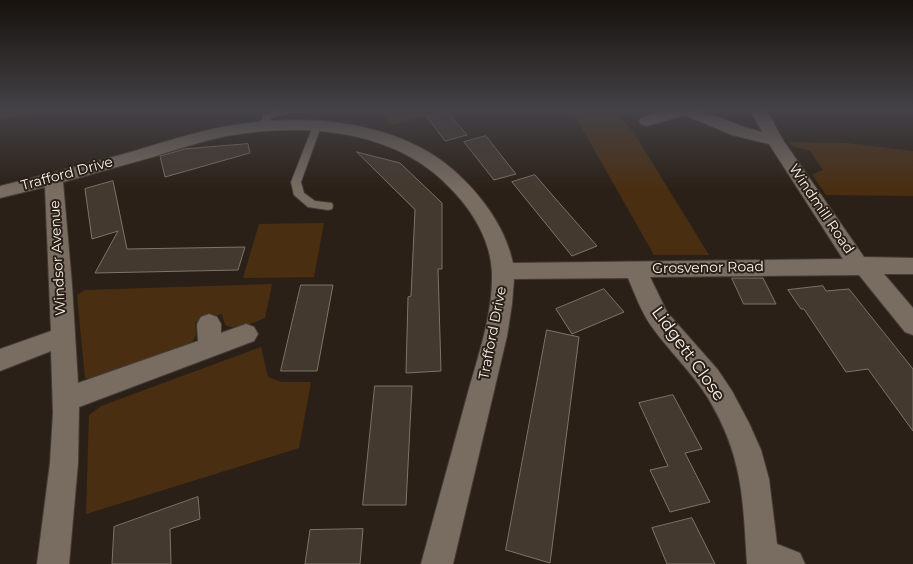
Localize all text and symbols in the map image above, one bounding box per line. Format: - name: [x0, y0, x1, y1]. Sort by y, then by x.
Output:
- street label: Trafford Drive: [19, 154, 115, 194]
- street label: Windmill Road: [785, 161, 857, 257]
- street label: Windsor Avenue: [47, 200, 69, 316]
- street label: Grosvenor Road: [652, 259, 764, 277]
- street label: Trafford Drive: [476, 285, 510, 381]
- street label: Lidgett Close: [647, 303, 729, 405]

